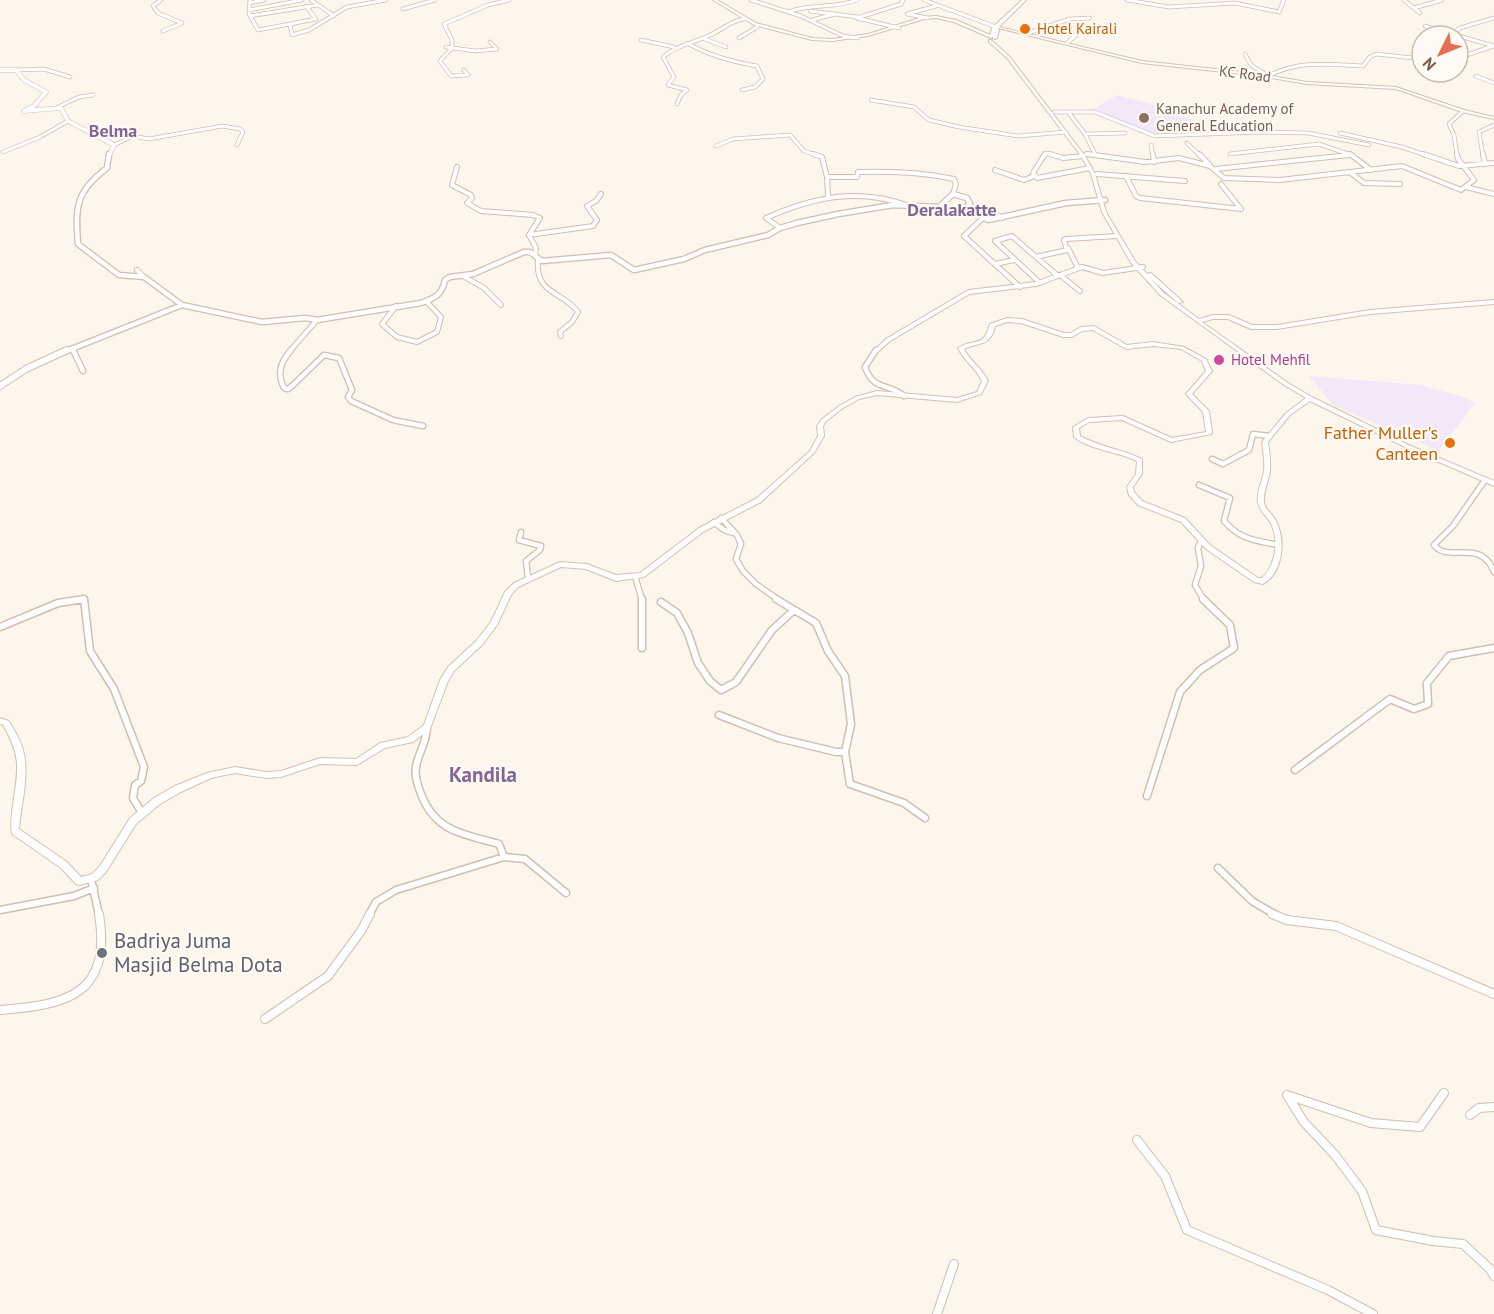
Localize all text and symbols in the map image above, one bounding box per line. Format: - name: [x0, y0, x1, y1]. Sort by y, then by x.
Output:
- place label: Hotel Kairali: [1037, 19, 1117, 38]
- marker: Hotel Kairali: [1018, 22, 1032, 36]
- north arrow: [1410, 24, 1470, 84]
- text: N: [1418, 54, 1440, 75]
- street label: KC Road: [1218, 61, 1272, 86]
- place label: Kanachur Academy of General Education: [1156, 99, 1294, 135]
- marker: Kanachur Academy of General Education: [1137, 111, 1151, 125]
- district label: Belma: [89, 119, 137, 142]
- district label: Deralakatte: [907, 198, 997, 221]
- place label: Hotel Mehfil: [1231, 350, 1311, 369]
- marker: Hotel Mehfil: [1212, 353, 1226, 367]
- place label: Father Muller's Canteen: [1324, 421, 1438, 465]
- marker: Father Muller's Canteen: [1443, 436, 1457, 450]
- district label: Kandila: [449, 761, 517, 788]
- place label: Badriya Juma Masjid Belma Dota: [114, 927, 283, 978]
- marker: Badriya Juma Masjid Belma Dota: [95, 946, 109, 960]

